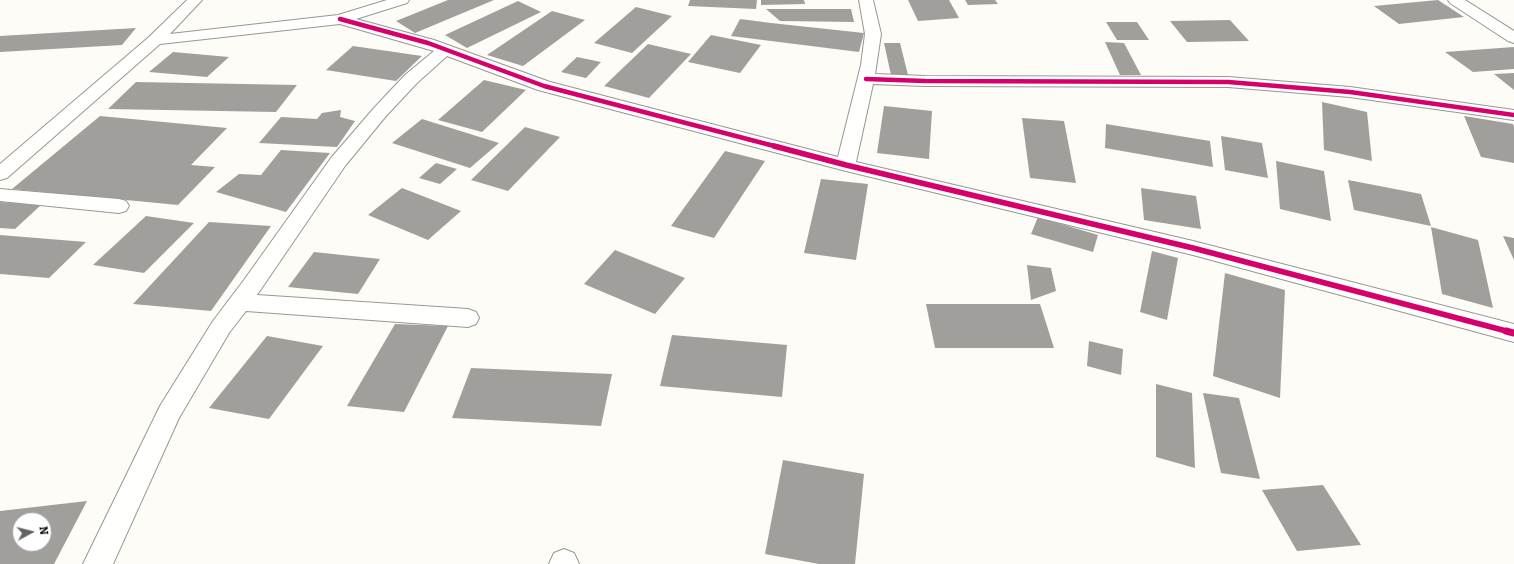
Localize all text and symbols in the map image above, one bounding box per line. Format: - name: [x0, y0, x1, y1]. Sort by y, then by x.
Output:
- north arrow: [12, 512, 52, 552]
- text: N: [36, 526, 50, 536]

